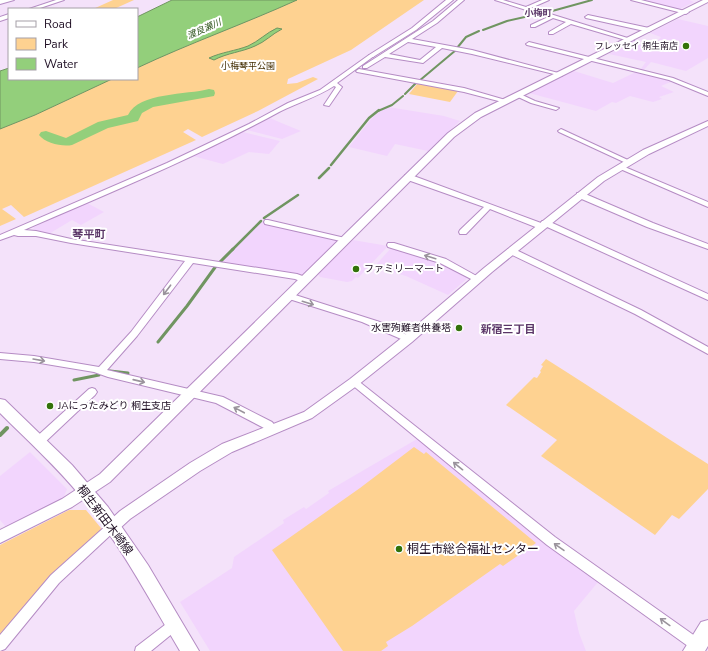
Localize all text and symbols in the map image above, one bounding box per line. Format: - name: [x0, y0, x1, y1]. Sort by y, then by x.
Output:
- district label: 小梅町: [524, 7, 552, 19]
- legend: [8, 8, 138, 80]
- text: Road: [44, 16, 72, 32]
- water label: 渡良瀬川: [185, 16, 224, 42]
- text: Park: [44, 36, 69, 52]
- place label: フレッセイ 桐生南店: [595, 40, 678, 52]
- marker: フレッセイ 桐生南店: [681, 41, 691, 51]
- text: Water: [44, 56, 78, 72]
- park label: 小梅琴平公園: [221, 60, 275, 72]
- district label: 琴平町: [72, 227, 106, 242]
- one-way arrow: [423, 253, 436, 260]
- place label: ファミリーマート: [364, 262, 444, 276]
- marker: ファミリーマート: [351, 264, 361, 274]
- one-way arrow: [163, 284, 171, 295]
- one-way arrow: [302, 300, 315, 307]
- place label: 水害殉難者供養塔: [371, 321, 451, 335]
- district label: 新宿三丁目: [481, 322, 536, 337]
- marker: 水害殉難者供養塔: [454, 323, 464, 333]
- one-way arrow: [32, 356, 45, 364]
- one-way arrow: [132, 377, 145, 385]
- place label: JAにったみどり 桐生支店: [57, 399, 171, 413]
- marker: JAにったみどり 桐生支店: [45, 401, 55, 411]
- one-way arrow: [234, 406, 246, 413]
- one-way arrow: [452, 461, 463, 470]
- street label: 桐生新田木崎線: [73, 482, 137, 558]
- place label: 桐生市総合福祉センター: [407, 541, 539, 557]
- one-way arrow: [554, 543, 565, 551]
- marker: 桐生市総合福祉センター: [394, 544, 404, 554]
- one-way arrow: [660, 618, 671, 626]

